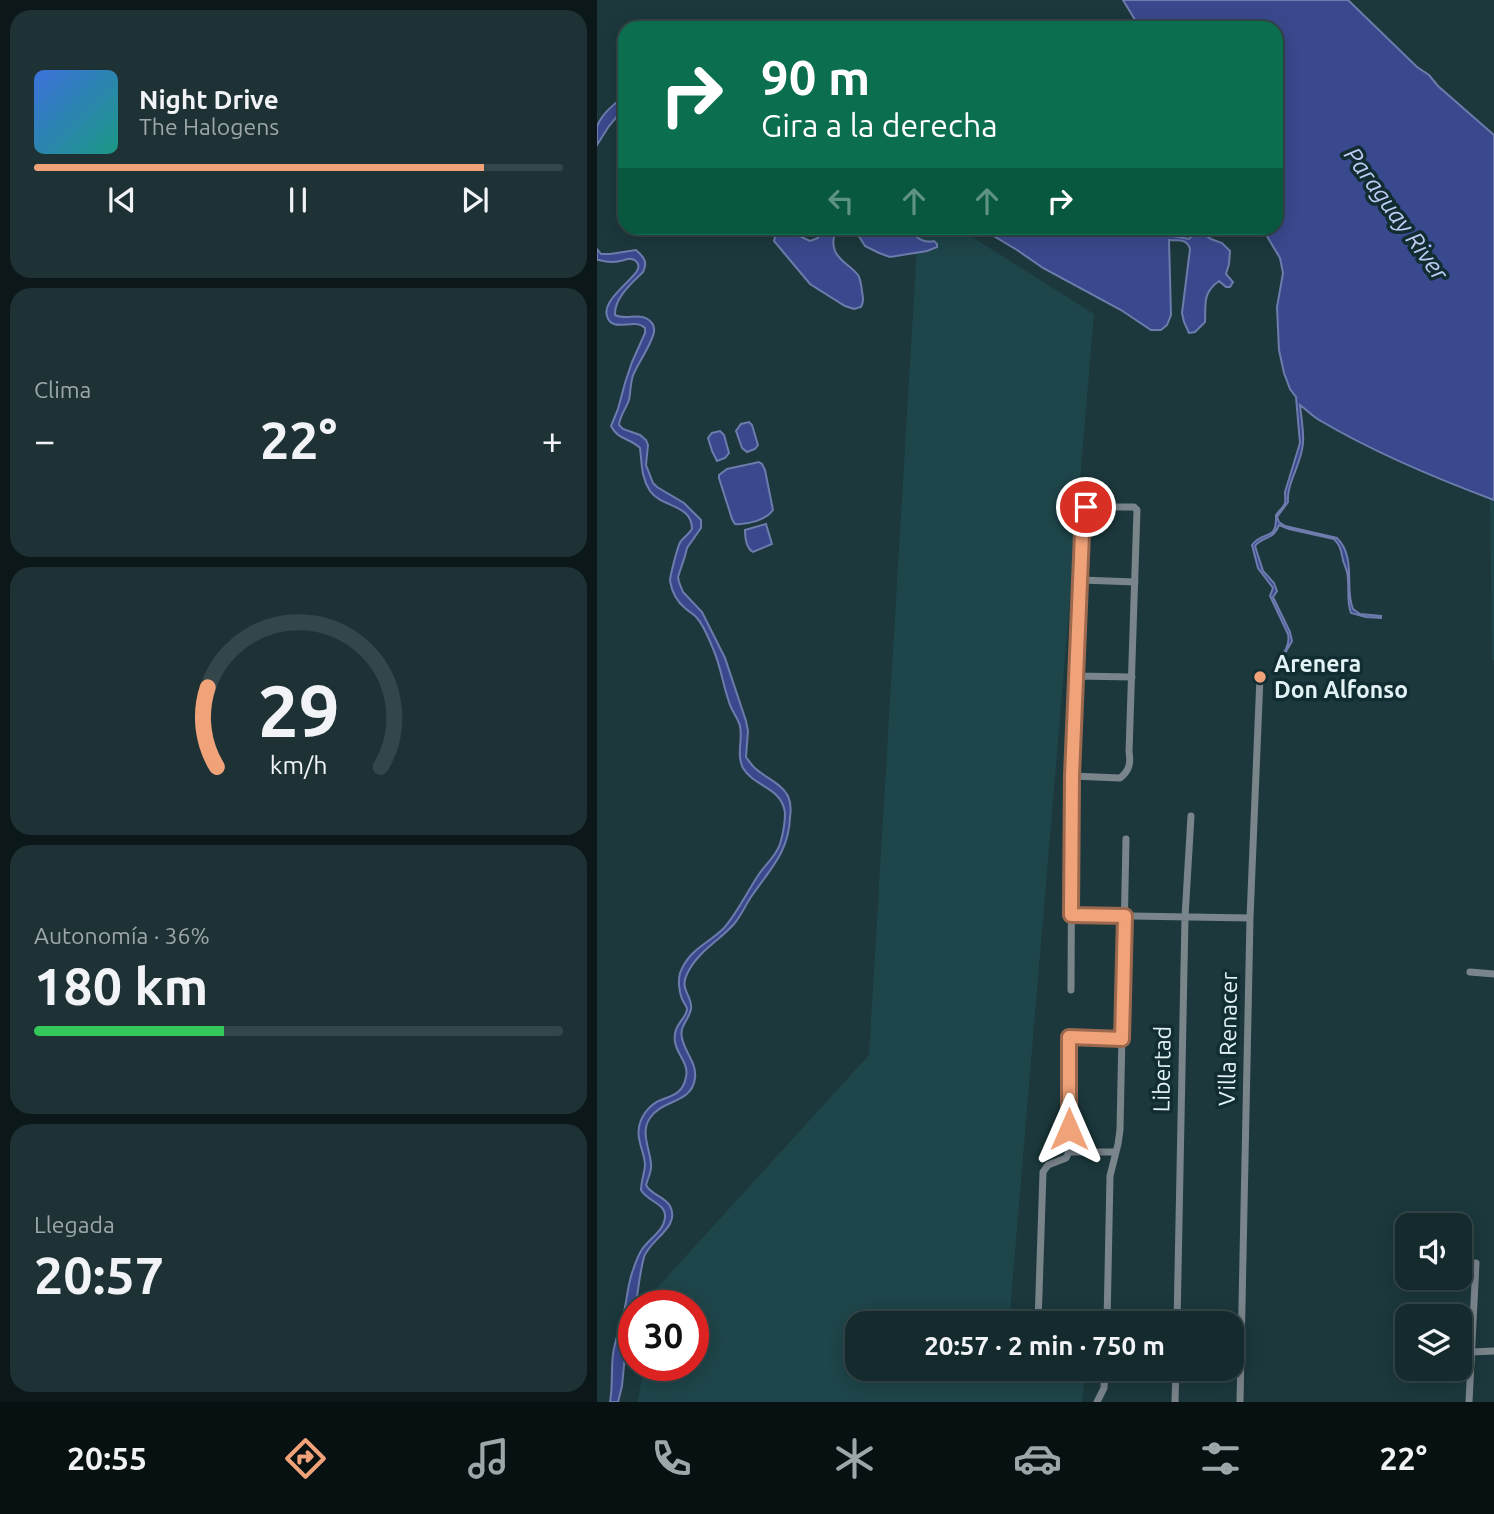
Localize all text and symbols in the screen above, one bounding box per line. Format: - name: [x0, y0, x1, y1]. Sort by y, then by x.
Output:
- icon: right: [646, 49, 737, 140]
- text: 90 m: [761, 49, 870, 104]
- text: Night Drive: [139, 85, 279, 114]
- text: Gira a la derecha: [761, 107, 998, 143]
- text: The Halogens: [139, 114, 279, 139]
- water label: Paraguay River: [1339, 142, 1454, 286]
- icon: previous: [103, 181, 141, 219]
- icon: pause: [279, 181, 317, 219]
- icon: next: [456, 181, 494, 219]
- icon: left: [822, 182, 860, 220]
- icon: ahead: [895, 182, 933, 220]
- icon: ahead: [968, 182, 1006, 220]
- icon: right: [1041, 182, 1079, 220]
- text: Clima: [34, 377, 91, 402]
- text: 22°: [260, 411, 337, 469]
- text: −: [34, 419, 55, 461]
- text: +: [542, 419, 563, 461]
- pin: [1056, 477, 1116, 537]
- icon: arrive: [1067, 488, 1105, 526]
- place label: Arenera Don Alfonso: [1274, 651, 1408, 702]
- text: 29: [257, 669, 340, 751]
- marker: Arenera Don Alfonso: [1252, 669, 1268, 685]
- text: km/h: [270, 751, 327, 779]
- text: Autonomía · 36%: [34, 923, 210, 948]
- text: 180 km: [34, 957, 208, 1015]
- street label: Villa Renacer: [1214, 971, 1241, 1106]
- street label: Libertad: [1148, 1026, 1175, 1112]
- position arrow: [1032, 1092, 1106, 1166]
- text: Llegada: [34, 1212, 115, 1237]
- map controls: [1395, 1213, 1472, 1381]
- button: sound: [1395, 1213, 1472, 1290]
- text: 20:57: [34, 1246, 164, 1304]
- speed limit sign: 30: [618, 1290, 709, 1381]
- button: layers: [1395, 1304, 1472, 1381]
- text: 20:57 · 2 min · 750 m: [924, 1331, 1165, 1360]
- icon: directions: [281, 1434, 330, 1483]
- icon: music: [464, 1434, 513, 1483]
- icon: phone: [647, 1434, 696, 1483]
- icon: climate: [830, 1434, 879, 1483]
- icon: car: [1013, 1434, 1062, 1483]
- icon: filters: [1196, 1434, 1245, 1483]
- text: 20:55: [67, 1440, 147, 1476]
- text: 22°: [1380, 1440, 1427, 1476]

